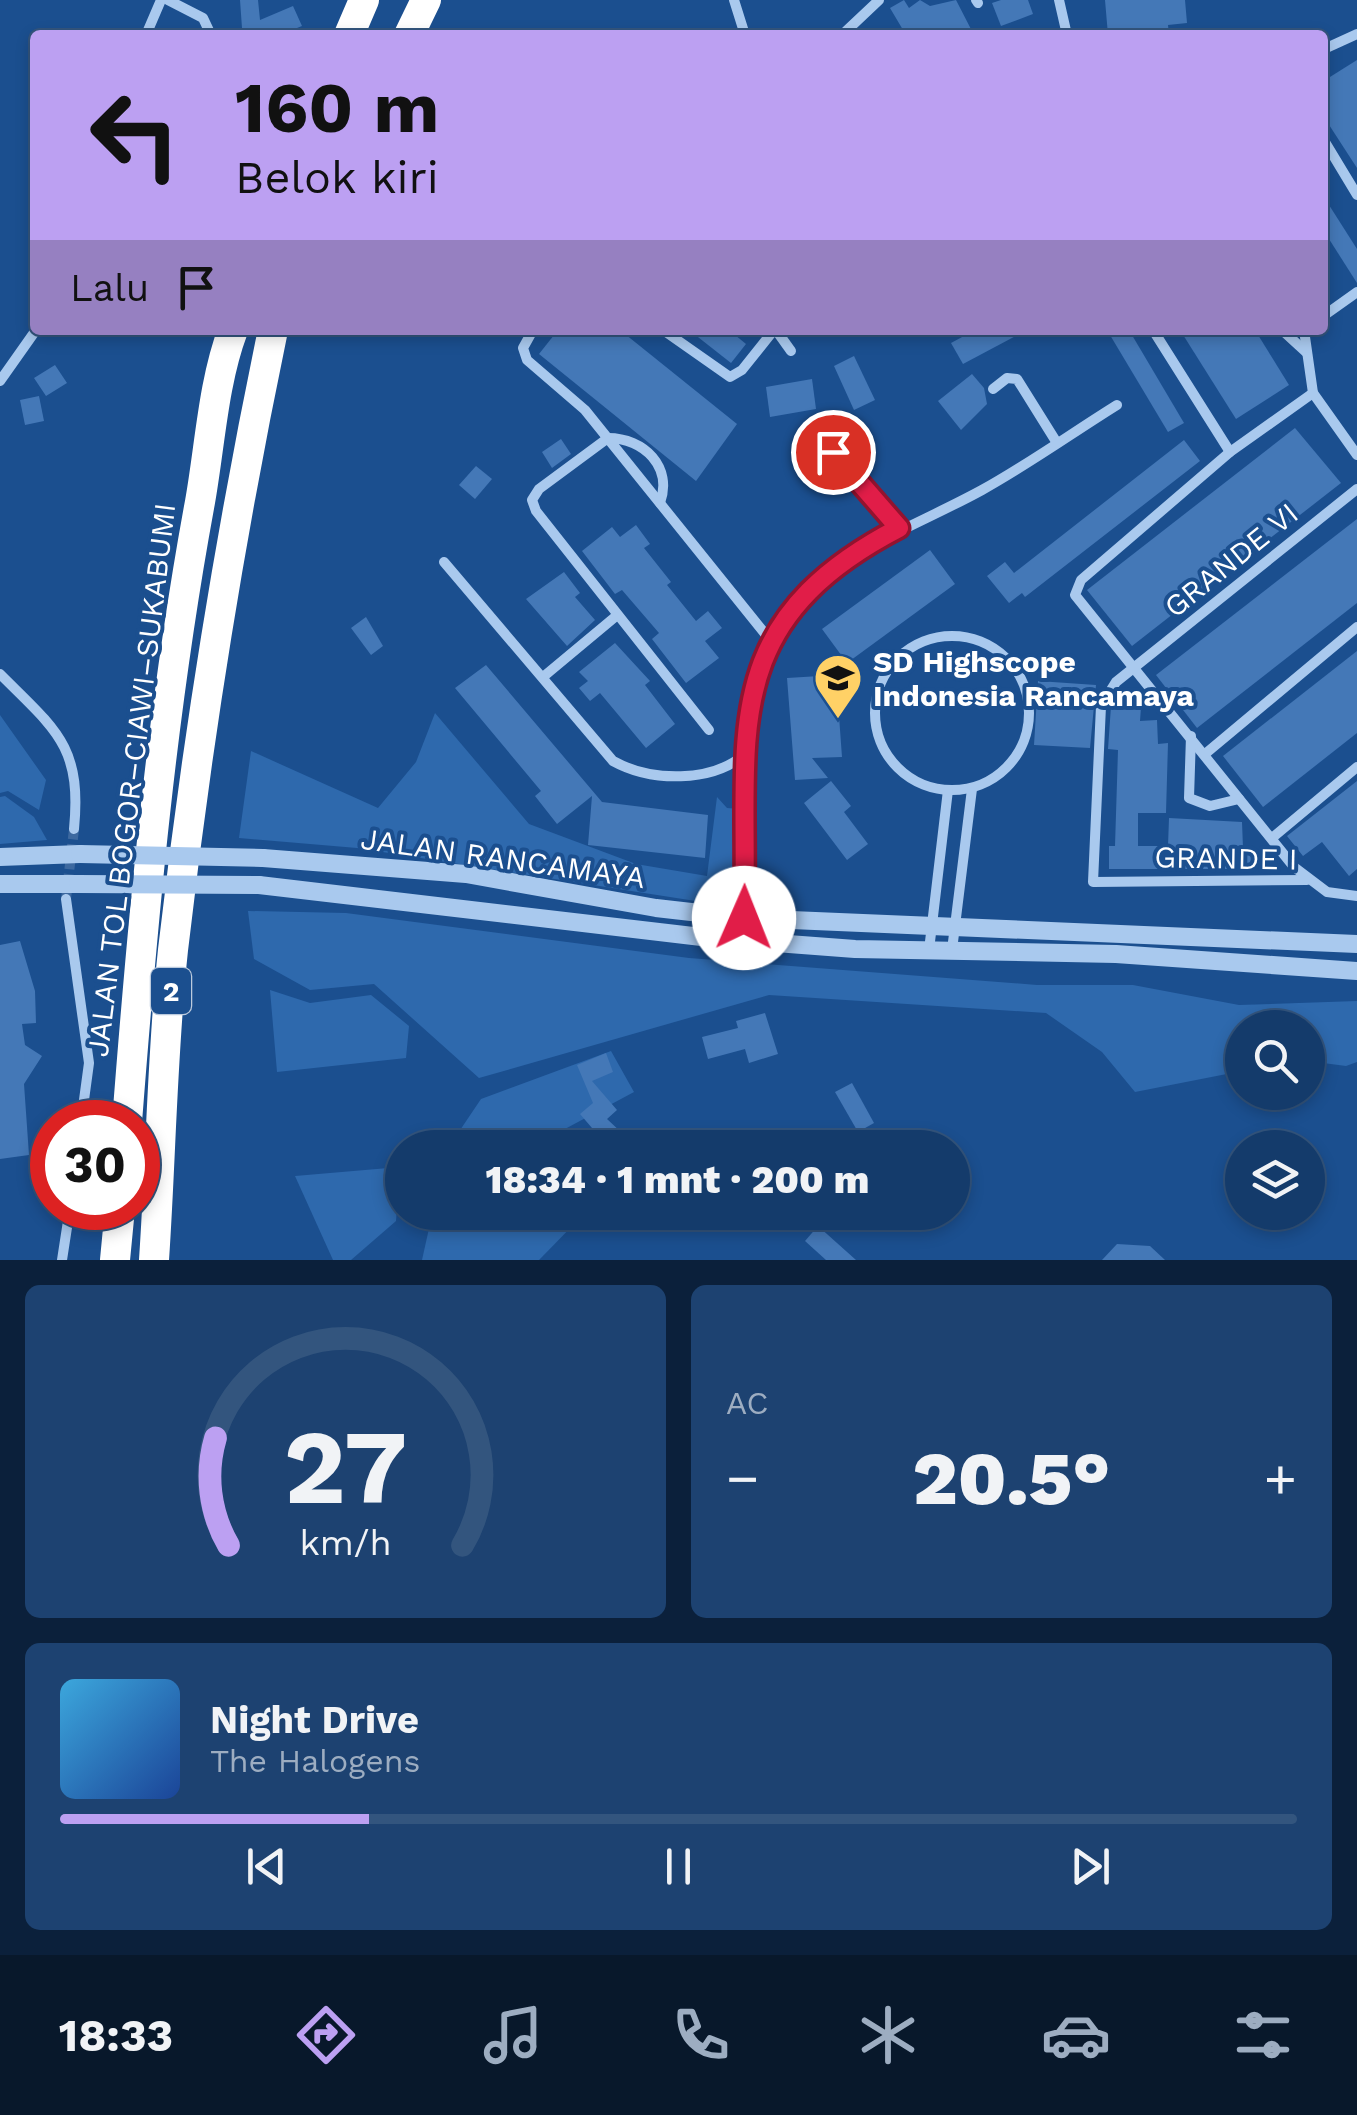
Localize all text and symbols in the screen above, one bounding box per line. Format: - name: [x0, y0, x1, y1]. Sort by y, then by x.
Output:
- text: 160 m: [235, 67, 439, 149]
- icon: left: [70, 70, 200, 200]
- text: Belok kiri: [235, 151, 439, 204]
- icon: arrive: [169, 260, 224, 315]
- text: Lalu: [70, 266, 149, 310]
- pin: [791, 410, 876, 495]
- icon: arrive: [806, 425, 861, 480]
- street label: GRANDE VI: [1157, 495, 1305, 625]
- street label: JALAN TOL BOGOR–CIAWI–SUKABUMI: [80, 501, 182, 1059]
- place label: SD Highscope Indonesia Rancamaya: [873, 644, 1194, 713]
- school or university icon: SD Highscope Indonesia Rancamaya: [812, 652, 864, 720]
- street label: JALAN RANCAMAYA: [359, 821, 648, 895]
- street label: GRANDE I: [1154, 839, 1298, 877]
- position arrow: [692, 866, 796, 970]
- road number: 2: [151, 968, 191, 1014]
- map controls: [1225, 1010, 1325, 1230]
- button: search: [1225, 1010, 1325, 1110]
- speed limit sign: 30: [30, 1100, 160, 1230]
- button: layers: [1225, 1130, 1325, 1230]
- text: 18:34 · 1 mnt · 200 m: [486, 1158, 869, 1202]
- text: AC: [726, 1384, 768, 1422]
- text: 27: [284, 1406, 407, 1528]
- text: 20.5°: [913, 1434, 1110, 1522]
- text: −: [726, 1446, 759, 1510]
- text: +: [1264, 1446, 1297, 1510]
- text: km/h: [299, 1522, 392, 1564]
- text: Night Drive: [210, 1698, 419, 1742]
- text: The Halogens: [210, 1742, 420, 1780]
- icon: previous: [239, 1839, 294, 1894]
- icon: pause: [651, 1839, 706, 1894]
- icon: next: [1063, 1839, 1118, 1894]
- icon: directions: [291, 2000, 361, 2070]
- icon: music: [478, 2000, 548, 2070]
- icon: phone: [666, 2000, 736, 2070]
- icon: climate: [853, 2000, 923, 2070]
- icon: car: [1041, 2000, 1111, 2070]
- icon: filters: [1228, 2000, 1298, 2070]
- text: 18:33: [59, 2009, 173, 2062]

